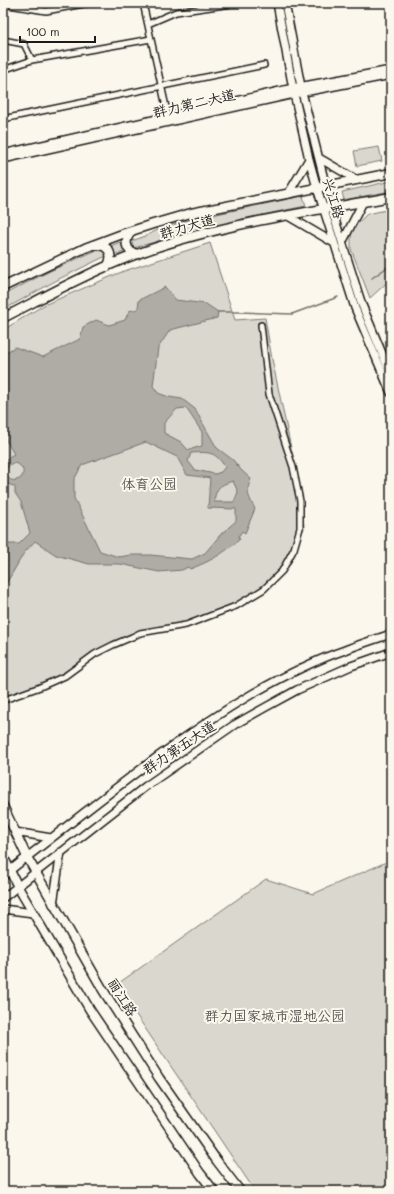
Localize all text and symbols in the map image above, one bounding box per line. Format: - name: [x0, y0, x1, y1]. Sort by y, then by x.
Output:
- scale bar: [20, 18, 95, 44]
- text: 100 m: [26, 23, 60, 39]
- street label: 群力第二大道: [151, 84, 237, 122]
- street label: 兴江路: [319, 175, 349, 221]
- street label: 群力大道: [157, 209, 217, 243]
- park label: 体育公园: [121, 474, 177, 493]
- street label: 群力第五大道: [139, 716, 219, 778]
- street label: 丽江路: [104, 974, 142, 1020]
- park label: 群力国家城市湿地公园: [205, 1006, 345, 1025]

